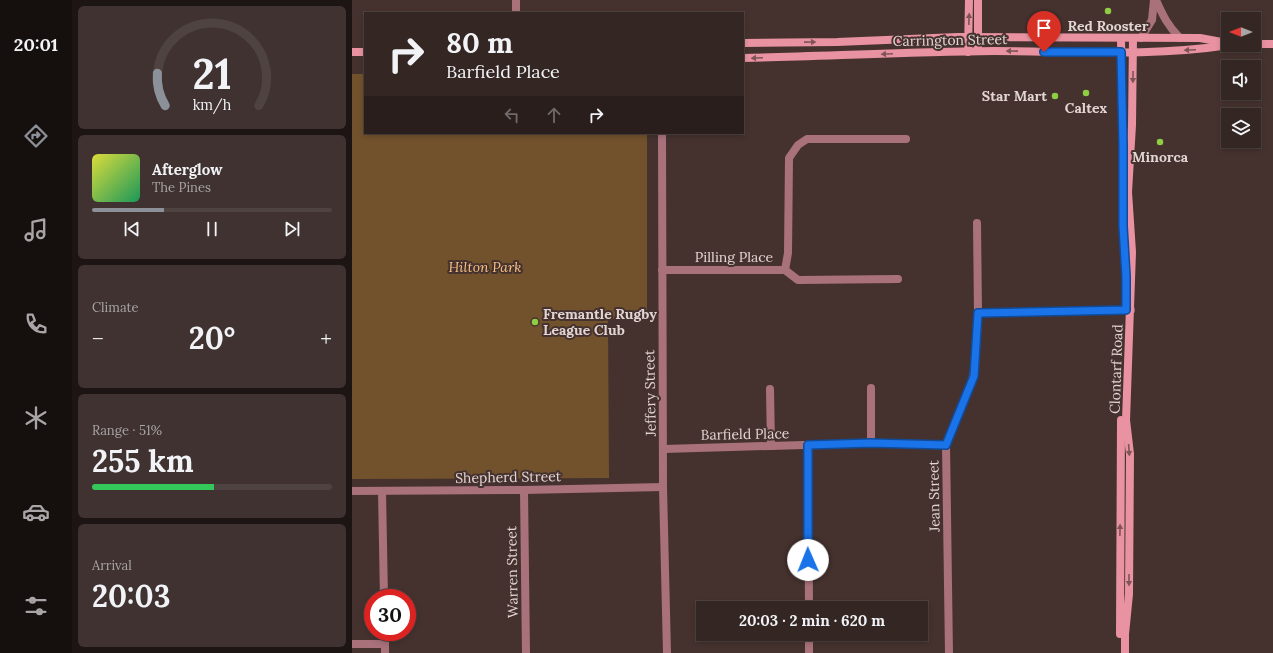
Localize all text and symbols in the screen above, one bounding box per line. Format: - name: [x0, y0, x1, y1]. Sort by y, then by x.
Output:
- marker: Red Rooster: [1103, 6, 1113, 16]
- pin: [1027, 11, 1061, 52]
- north arrow: [1221, 12, 1261, 52]
- map controls: [1221, 12, 1261, 148]
- one-way arrow: [965, 13, 972, 25]
- icon: arrive: [1033, 17, 1055, 39]
- place label: Red Rooster: [1067, 17, 1149, 35]
- text: 80 m: [446, 25, 513, 61]
- icon: right: [380, 28, 432, 80]
- street label: Carrington Street: [892, 30, 1008, 50]
- text: 20:01: [14, 33, 58, 56]
- one-way arrow: [804, 39, 817, 45]
- text: 21: [192, 47, 232, 100]
- one-way arrow: [1183, 47, 1196, 53]
- one-way arrow: [1006, 48, 1018, 55]
- one-way arrow: [880, 51, 893, 57]
- one-way arrow: [750, 55, 763, 61]
- text: Barfield Place: [446, 60, 560, 83]
- button: sound: [1221, 60, 1261, 100]
- one-way arrow: [1129, 71, 1136, 83]
- place label: Star Mart: [982, 87, 1047, 105]
- marker: Caltex: [1081, 88, 1091, 98]
- marker: Star Mart: [1050, 91, 1060, 101]
- text: km/h: [193, 95, 232, 114]
- place label: Caltex: [1065, 99, 1107, 117]
- icon: left: [501, 104, 523, 126]
- icon: ahead: [543, 104, 565, 126]
- icon: right: [585, 104, 607, 126]
- button: layers: [1221, 108, 1261, 148]
- icon: directions: [22, 122, 50, 150]
- marker: Minorca: [1155, 137, 1165, 147]
- place label: Minorca: [1132, 148, 1189, 166]
- text: Afterglow: [152, 160, 222, 179]
- text: The Pines: [152, 179, 211, 196]
- icon: music: [22, 216, 50, 244]
- icon: previous: [121, 218, 143, 240]
- icon: pause: [201, 218, 223, 240]
- icon: next: [281, 218, 303, 240]
- street label: Pilling Place: [695, 248, 774, 266]
- park label: Hilton Park: [448, 258, 522, 276]
- text: Climate: [92, 299, 139, 316]
- place label: Fremantle Rugby League Club: [543, 305, 657, 339]
- icon: phone: [22, 310, 50, 338]
- marker: Fremantle Rugby League Club: [530, 317, 540, 327]
- text: 20°: [189, 319, 235, 357]
- text: −: [92, 324, 104, 352]
- text: +: [320, 324, 332, 352]
- street label: Clontarf Road: [1105, 324, 1127, 414]
- street label: Jeffery Street: [640, 349, 660, 438]
- icon: climate: [22, 404, 50, 432]
- text: Range · 51%: [92, 422, 162, 439]
- street label: Barfield Place: [701, 424, 790, 444]
- text: 255 km: [92, 442, 194, 480]
- one-way arrow: [1126, 444, 1133, 456]
- street label: Jean Street: [924, 459, 944, 533]
- street label: Shepherd Street: [455, 467, 562, 487]
- icon: car: [22, 498, 50, 526]
- one-way arrow: [1117, 523, 1123, 536]
- street label: Warren Street: [502, 525, 522, 618]
- position arrow: [787, 539, 829, 581]
- text: Arrival: [92, 557, 132, 574]
- one-way arrow: [1126, 574, 1132, 587]
- text: 20:03: [92, 577, 170, 615]
- speed limit sign: 30: [364, 589, 416, 641]
- icon: filters: [22, 592, 50, 620]
- text: 20:03 · 2 min · 620 m: [739, 611, 885, 630]

